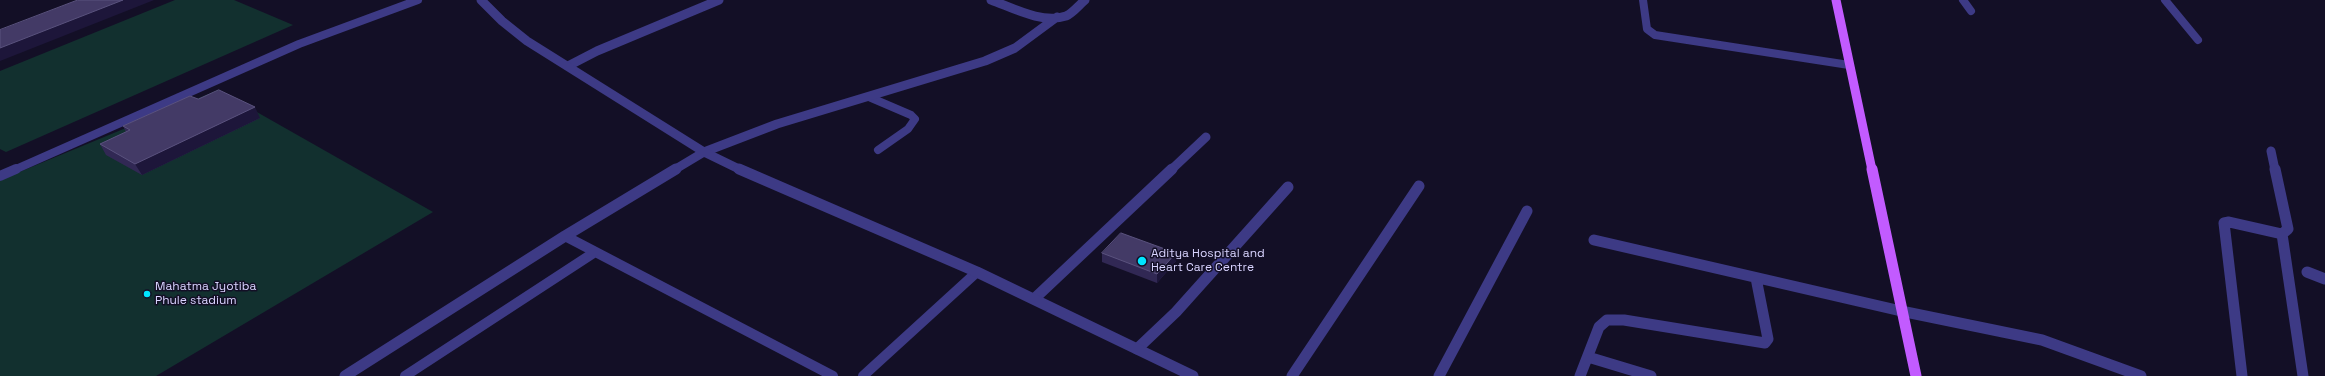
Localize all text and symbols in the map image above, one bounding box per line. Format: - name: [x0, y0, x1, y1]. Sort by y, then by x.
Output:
- place label: Aditya Hospital and Heart Care Centre: [1151, 247, 1265, 275]
- marker: Aditya Hospital and Heart Care Centre: [1136, 255, 1148, 267]
- place label: Mahatma Jyotiba Phule stadium: [155, 280, 256, 308]
- marker: Mahatma Jyotiba Phule stadium: [142, 289, 152, 299]

